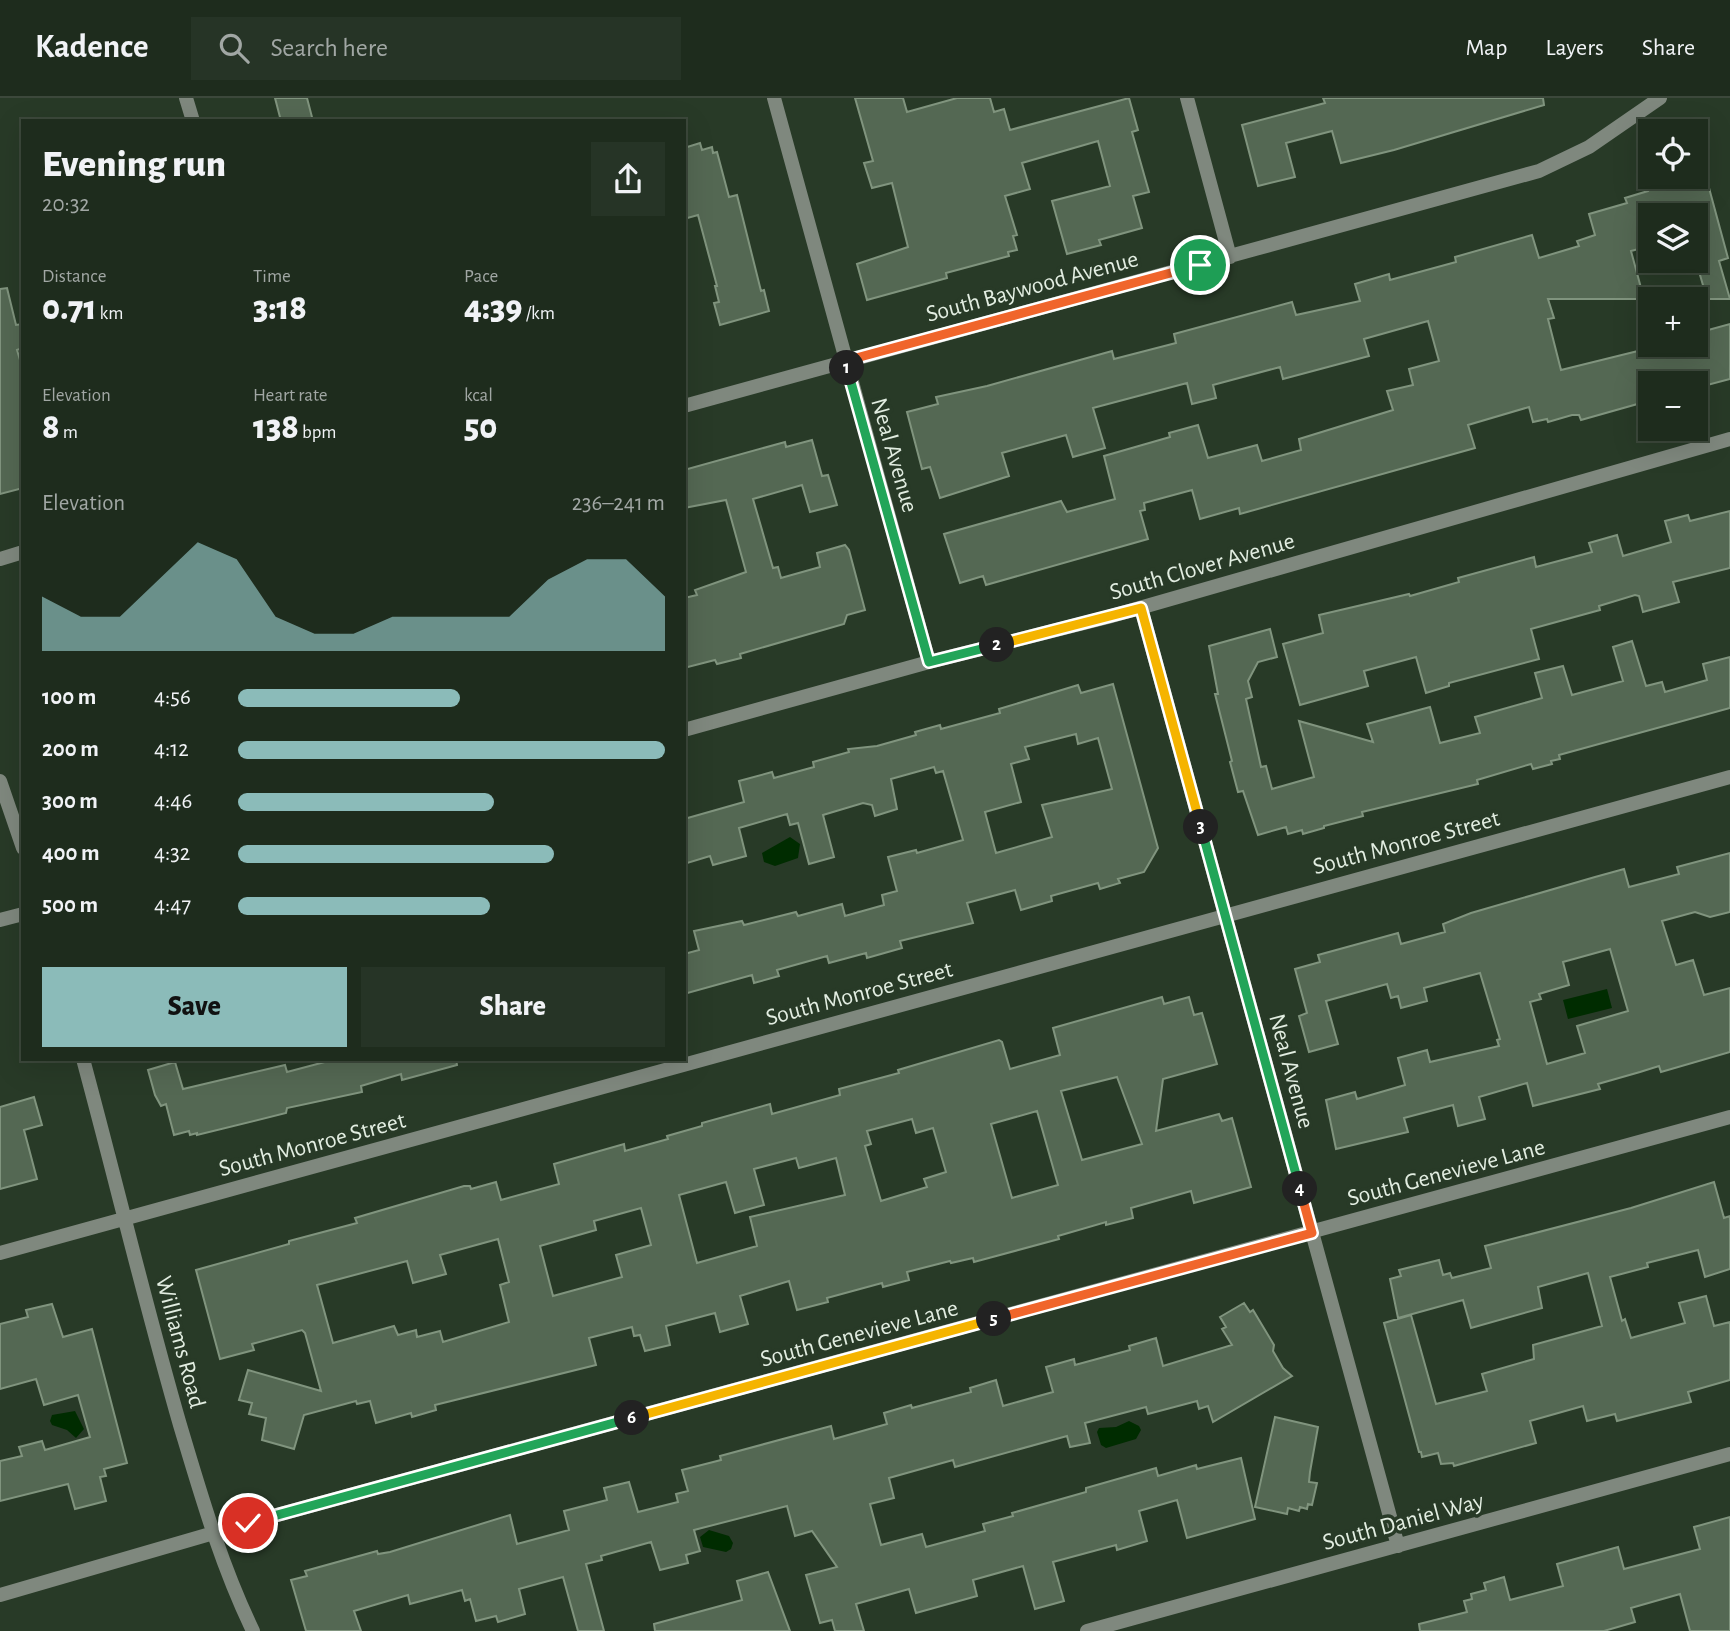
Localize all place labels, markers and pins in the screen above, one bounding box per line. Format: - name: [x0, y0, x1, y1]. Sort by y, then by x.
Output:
- pin: [1170, 235, 1230, 295]
- pin: 1: [830, 350, 864, 386]
- pin: 2: [979, 628, 1014, 662]
- pin: 3: [1184, 810, 1218, 844]
- pin: 4: [1282, 1172, 1318, 1206]
- pin: 5: [976, 1302, 1012, 1336]
- pin: 6: [614, 1400, 650, 1436]
- pin: [218, 1493, 278, 1553]

